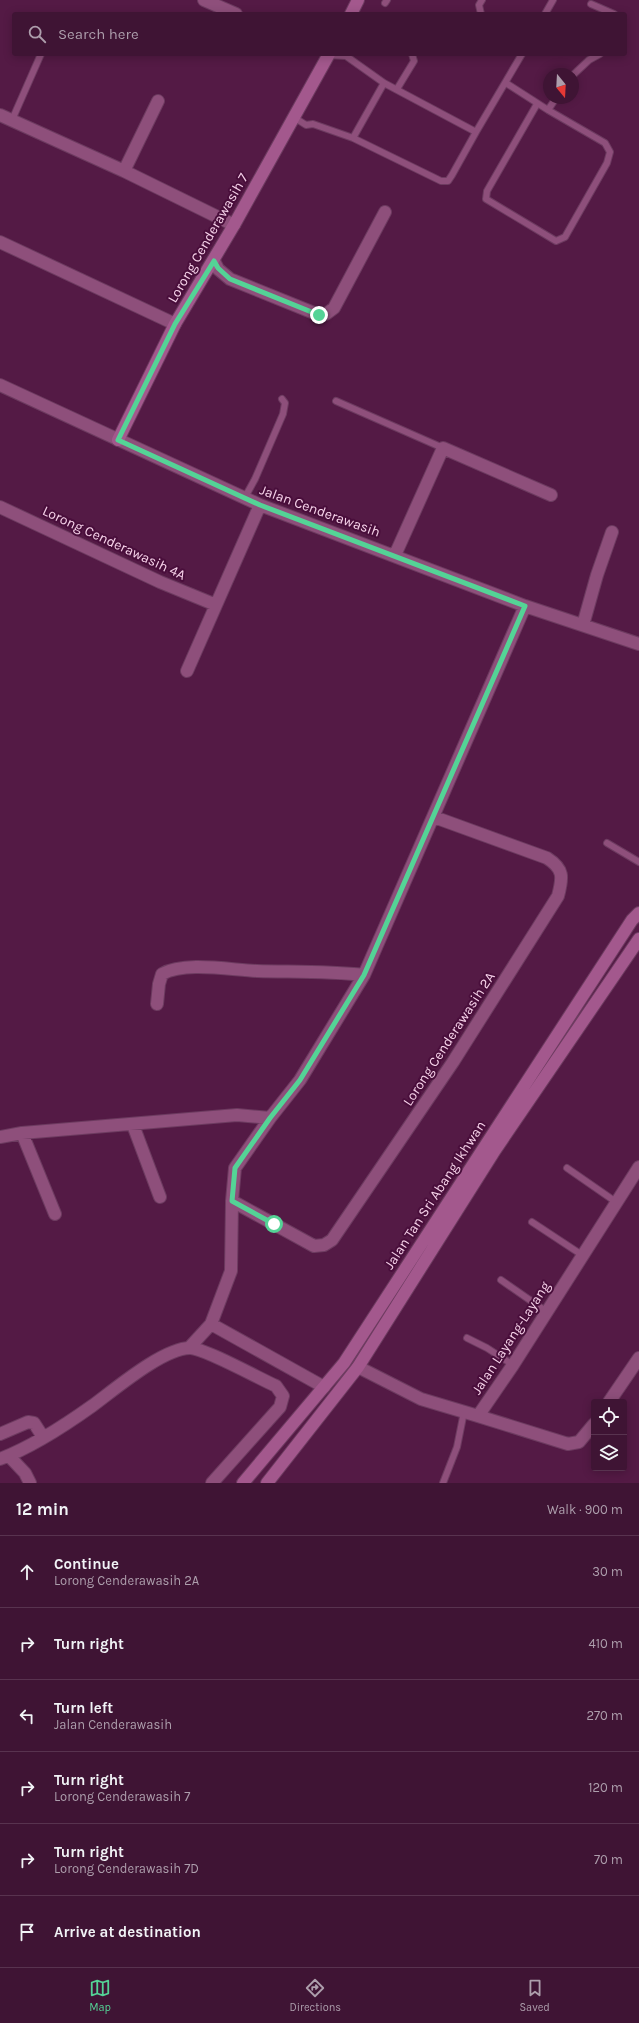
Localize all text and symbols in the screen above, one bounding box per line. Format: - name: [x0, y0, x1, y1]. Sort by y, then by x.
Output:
- search box: [12, 12, 627, 56]
- icon: search: [26, 23, 48, 45]
- text: Search here: [58, 25, 139, 43]
- north arrow: [543, 68, 579, 104]
- street label: Lorong Cenderawasih 7: [164, 170, 252, 306]
- route end: [310, 306, 328, 324]
- street label: Jalan Cenderawasih: [257, 481, 383, 541]
- street label: Lorong Cenderawasih 4A: [40, 502, 188, 584]
- street label: Lorong Cenderawasih 2A: [399, 969, 499, 1109]
- street label: Jalan Tan Sri Abang Ikhwan: [381, 1118, 489, 1272]
- route start: [265, 1215, 283, 1233]
- street label: Jalan Layang-Layang: [468, 1278, 554, 1398]
- map controls: [591, 1399, 627, 1471]
- button: locate: [591, 1399, 627, 1435]
- button: layers: [591, 1435, 627, 1471]
- text: 12 min: [16, 1499, 69, 1519]
- text: Walk · 900 m: [547, 1502, 623, 1517]
- text: Continue: [54, 1555, 119, 1573]
- icon: ahead: [16, 1561, 38, 1583]
- text: 30 m: [592, 1564, 623, 1579]
- text: Lorong Cenderawasih 2A: [54, 1573, 199, 1588]
- icon: right: [16, 1633, 38, 1655]
- text: Turn right: [54, 1635, 124, 1653]
- text: 410 m: [588, 1636, 623, 1651]
- text: Turn left: [54, 1699, 113, 1717]
- icon: left: [16, 1705, 38, 1727]
- text: 270 m: [586, 1708, 623, 1723]
- text: Jalan Cenderawasih: [54, 1717, 172, 1732]
- text: Turn right: [54, 1771, 124, 1789]
- icon: right: [16, 1777, 38, 1799]
- text: 120 m: [588, 1780, 623, 1795]
- text: Lorong Cenderawasih 7: [54, 1789, 190, 1804]
- text: Turn right: [54, 1843, 124, 1861]
- icon: right: [16, 1849, 38, 1871]
- text: 70 m: [594, 1852, 623, 1867]
- text: Lorong Cenderawasih 7D: [54, 1861, 199, 1876]
- icon: arrive: [16, 1921, 38, 1943]
- text: Arrive at destination: [54, 1923, 201, 1941]
- tab: Map: [89, 1977, 111, 2014]
- tab: Directions: [289, 1977, 341, 2014]
- tab: Saved: [519, 1977, 550, 2014]

